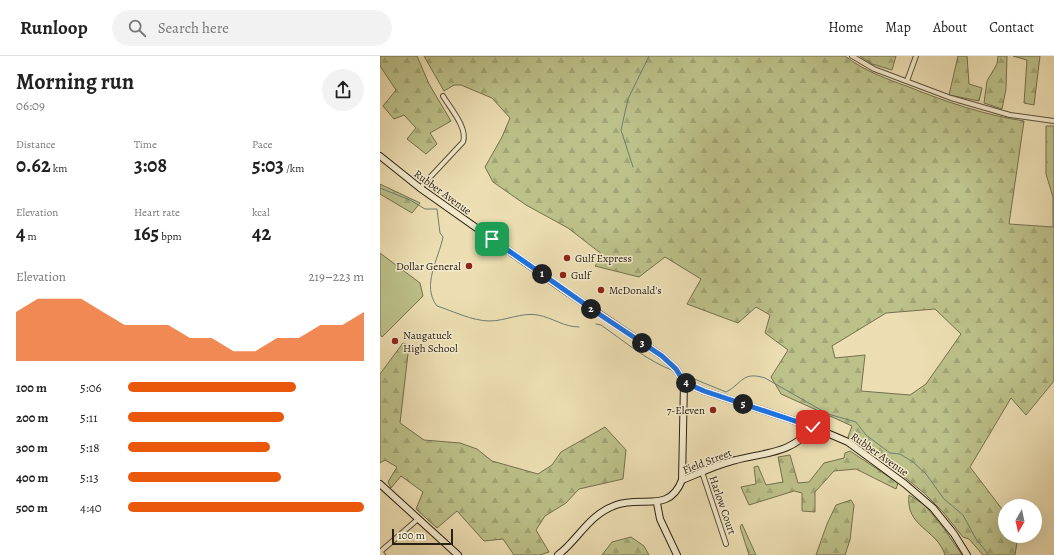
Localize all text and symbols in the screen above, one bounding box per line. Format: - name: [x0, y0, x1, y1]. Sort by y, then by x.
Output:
- search box: [112, 10, 392, 46]
- text: Runloop: [20, 15, 88, 41]
- icon: search: [126, 17, 148, 39]
- text: Search here: [158, 18, 229, 38]
- text: Home: [828, 18, 863, 37]
- text: Map: [885, 18, 911, 37]
- text: About: [933, 18, 967, 37]
- text: Contact: [989, 18, 1034, 37]
- text: Morning run: [16, 67, 134, 97]
- button: share: [322, 69, 364, 111]
- text: 06:09: [16, 97, 45, 114]
- text: Distance: [16, 137, 55, 152]
- text: Time: [134, 137, 157, 152]
- text: Pace: [252, 137, 272, 152]
- text: 0.62: [16, 152, 51, 179]
- text: 3:08: [134, 152, 167, 179]
- text: 5:03: [252, 152, 284, 179]
- text: km: [51, 161, 67, 176]
- text: /km: [284, 161, 304, 176]
- street label: Rubber Avenue: [411, 166, 475, 218]
- text: Elevation: [16, 205, 58, 220]
- text: Heart rate: [134, 205, 180, 220]
- text: kcal: [252, 205, 270, 220]
- text: 4: [16, 220, 25, 247]
- text: 165: [134, 220, 159, 247]
- text: 42: [252, 220, 271, 247]
- pin: [475, 222, 509, 256]
- icon: arrive: [481, 228, 503, 250]
- text: m: [25, 229, 37, 244]
- text: bpm: [159, 229, 182, 244]
- place label: Gulf Express: [575, 251, 632, 266]
- marker: Gulf Express: [562, 253, 572, 263]
- place label: Dollar General: [396, 259, 461, 274]
- marker: Dollar General: [464, 261, 474, 271]
- pin: 1: [532, 264, 552, 284]
- text: 1: [540, 266, 544, 281]
- text: Elevation: [16, 268, 66, 285]
- text: 219–223 m: [308, 268, 364, 285]
- place label: Gulf: [571, 268, 592, 283]
- marker: Gulf: [558, 270, 568, 280]
- place label: McDonald's: [609, 283, 662, 298]
- marker: McDonald's: [596, 285, 606, 295]
- pin: 2: [581, 299, 601, 319]
- text: 2: [588, 301, 594, 316]
- place label: Naugatuck High School: [403, 328, 458, 356]
- pin: 3: [632, 333, 652, 353]
- text: 3: [640, 335, 644, 350]
- marker: Naugatuck High School: [390, 336, 400, 346]
- pin: 4: [676, 373, 696, 393]
- text: 4: [683, 375, 689, 390]
- text: 100 m: [16, 379, 47, 396]
- text: 5:06: [80, 379, 102, 396]
- pin: 5: [733, 394, 753, 414]
- text: 5: [741, 396, 745, 411]
- place label: 7-Eleven: [667, 403, 705, 418]
- marker: 7-Eleven: [708, 405, 718, 415]
- text: 200 m: [16, 409, 49, 426]
- text: 5:11: [80, 409, 98, 426]
- pin: [796, 410, 830, 444]
- icon: check: [802, 416, 824, 438]
- street label: Rubber Avenue: [848, 429, 912, 480]
- text: 300 m: [16, 439, 48, 456]
- text: 5:18: [80, 439, 99, 456]
- street label: Field Street: [681, 445, 734, 478]
- text: 400 m: [16, 469, 48, 486]
- text: 5:13: [80, 469, 99, 486]
- street label: Harlow Court: [705, 474, 740, 537]
- text: 500 m: [16, 499, 48, 516]
- text: 4:40: [80, 499, 102, 516]
- north arrow: [998, 499, 1042, 543]
- map controls: [998, 499, 1042, 543]
- scale bar: [392, 527, 453, 546]
- text: 100 m: [398, 528, 425, 543]

